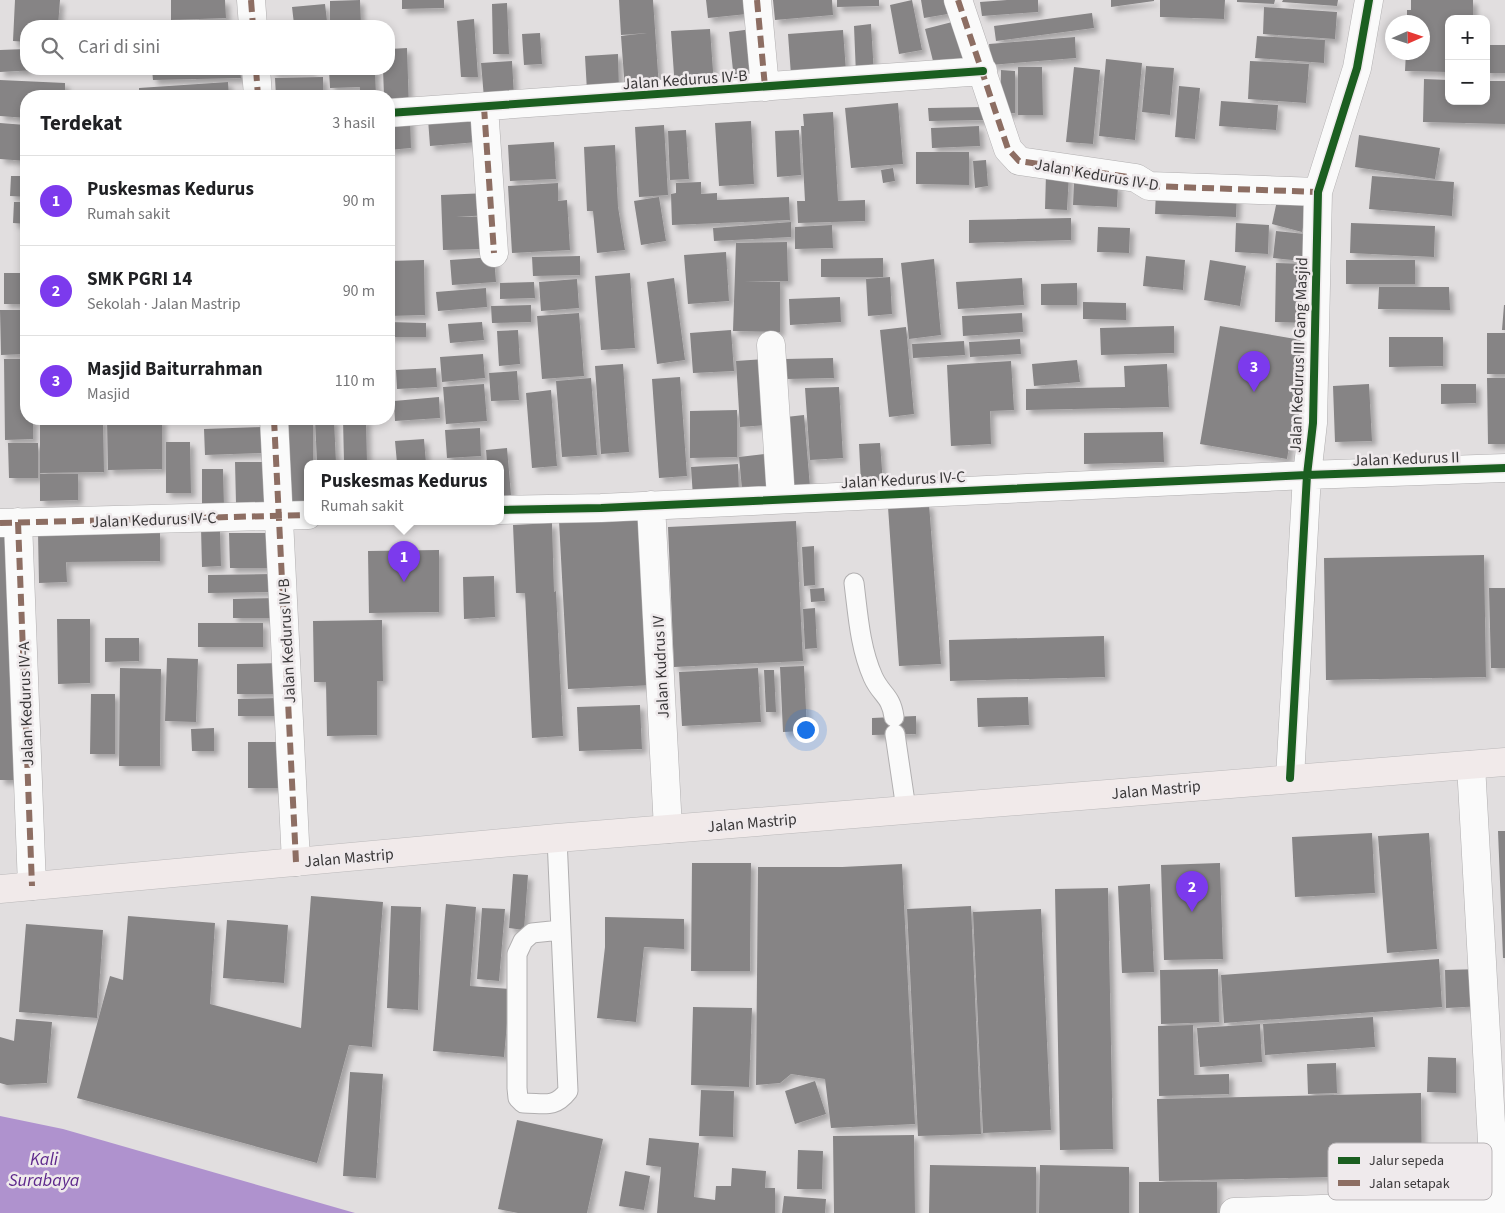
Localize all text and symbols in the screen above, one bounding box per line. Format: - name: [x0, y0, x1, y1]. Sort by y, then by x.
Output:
- north arrow: [1385, 15, 1430, 60]
- map controls: [1445, 15, 1490, 105]
- button: +: [1445, 15, 1490, 60]
- search box: [20, 20, 395, 75]
- icon: search: [38, 34, 66, 62]
- text: Cari di sini: [78, 34, 160, 61]
- button: −: [1445, 60, 1490, 105]
- street label: Jalan Kedurus IV-B: [622, 65, 748, 95]
- text: Terdekat: [40, 108, 122, 138]
- text: 3 hasil: [332, 112, 375, 134]
- street label: Jalan Kedurus IV-D: [1033, 153, 1161, 197]
- text: Puskesmas Kedurus: [87, 176, 254, 203]
- text: 1: [52, 190, 60, 212]
- text: 90 m: [343, 190, 375, 212]
- text: Rumah sakit: [87, 203, 170, 225]
- street label: Jalan Kedurus III Gang Masjid: [1285, 257, 1313, 453]
- text: SMK PGRI 14: [87, 266, 192, 293]
- text: 2: [52, 280, 60, 302]
- text: 90 m: [343, 280, 375, 302]
- text: Sekolah · Jalan Mastrip: [87, 293, 241, 315]
- pin: 3: [1238, 351, 1270, 392]
- text: Masjid Baiturrahman: [87, 356, 263, 383]
- text: 3: [52, 370, 60, 392]
- text: 110 m: [335, 370, 375, 392]
- text: Masjid: [87, 383, 130, 405]
- street label: Jalan Kedurus II: [1352, 446, 1460, 472]
- popup: [304, 460, 504, 525]
- street label: Jalan Kedurus IV-C: [840, 466, 966, 494]
- text: Puskesmas Kedurus: [321, 468, 487, 495]
- text: Rumah sakit: [321, 495, 404, 517]
- street label: Jalan Kedurus IV-C: [91, 507, 217, 533]
- pin: 1: [388, 541, 420, 582]
- street label: Jalan Kedurus IV-B: [273, 578, 301, 704]
- street label: Jalan Kudrus IV: [647, 614, 675, 719]
- street label: Jalan Kedurus IV-A: [13, 641, 39, 767]
- your location: [793, 717, 819, 743]
- street label: Jalan Mastrip: [1110, 775, 1202, 805]
- street label: Jalan Mastrip: [706, 808, 798, 838]
- street label: Jalan Mastrip: [303, 843, 395, 873]
- pin: 2: [1176, 871, 1208, 912]
- legend: [1328, 1143, 1492, 1200]
- water label: Kali Surabaya: [8, 1147, 80, 1193]
- text: Jalur sepeda: [1369, 1151, 1444, 1171]
- text: Jalan setapak: [1369, 1174, 1450, 1194]

